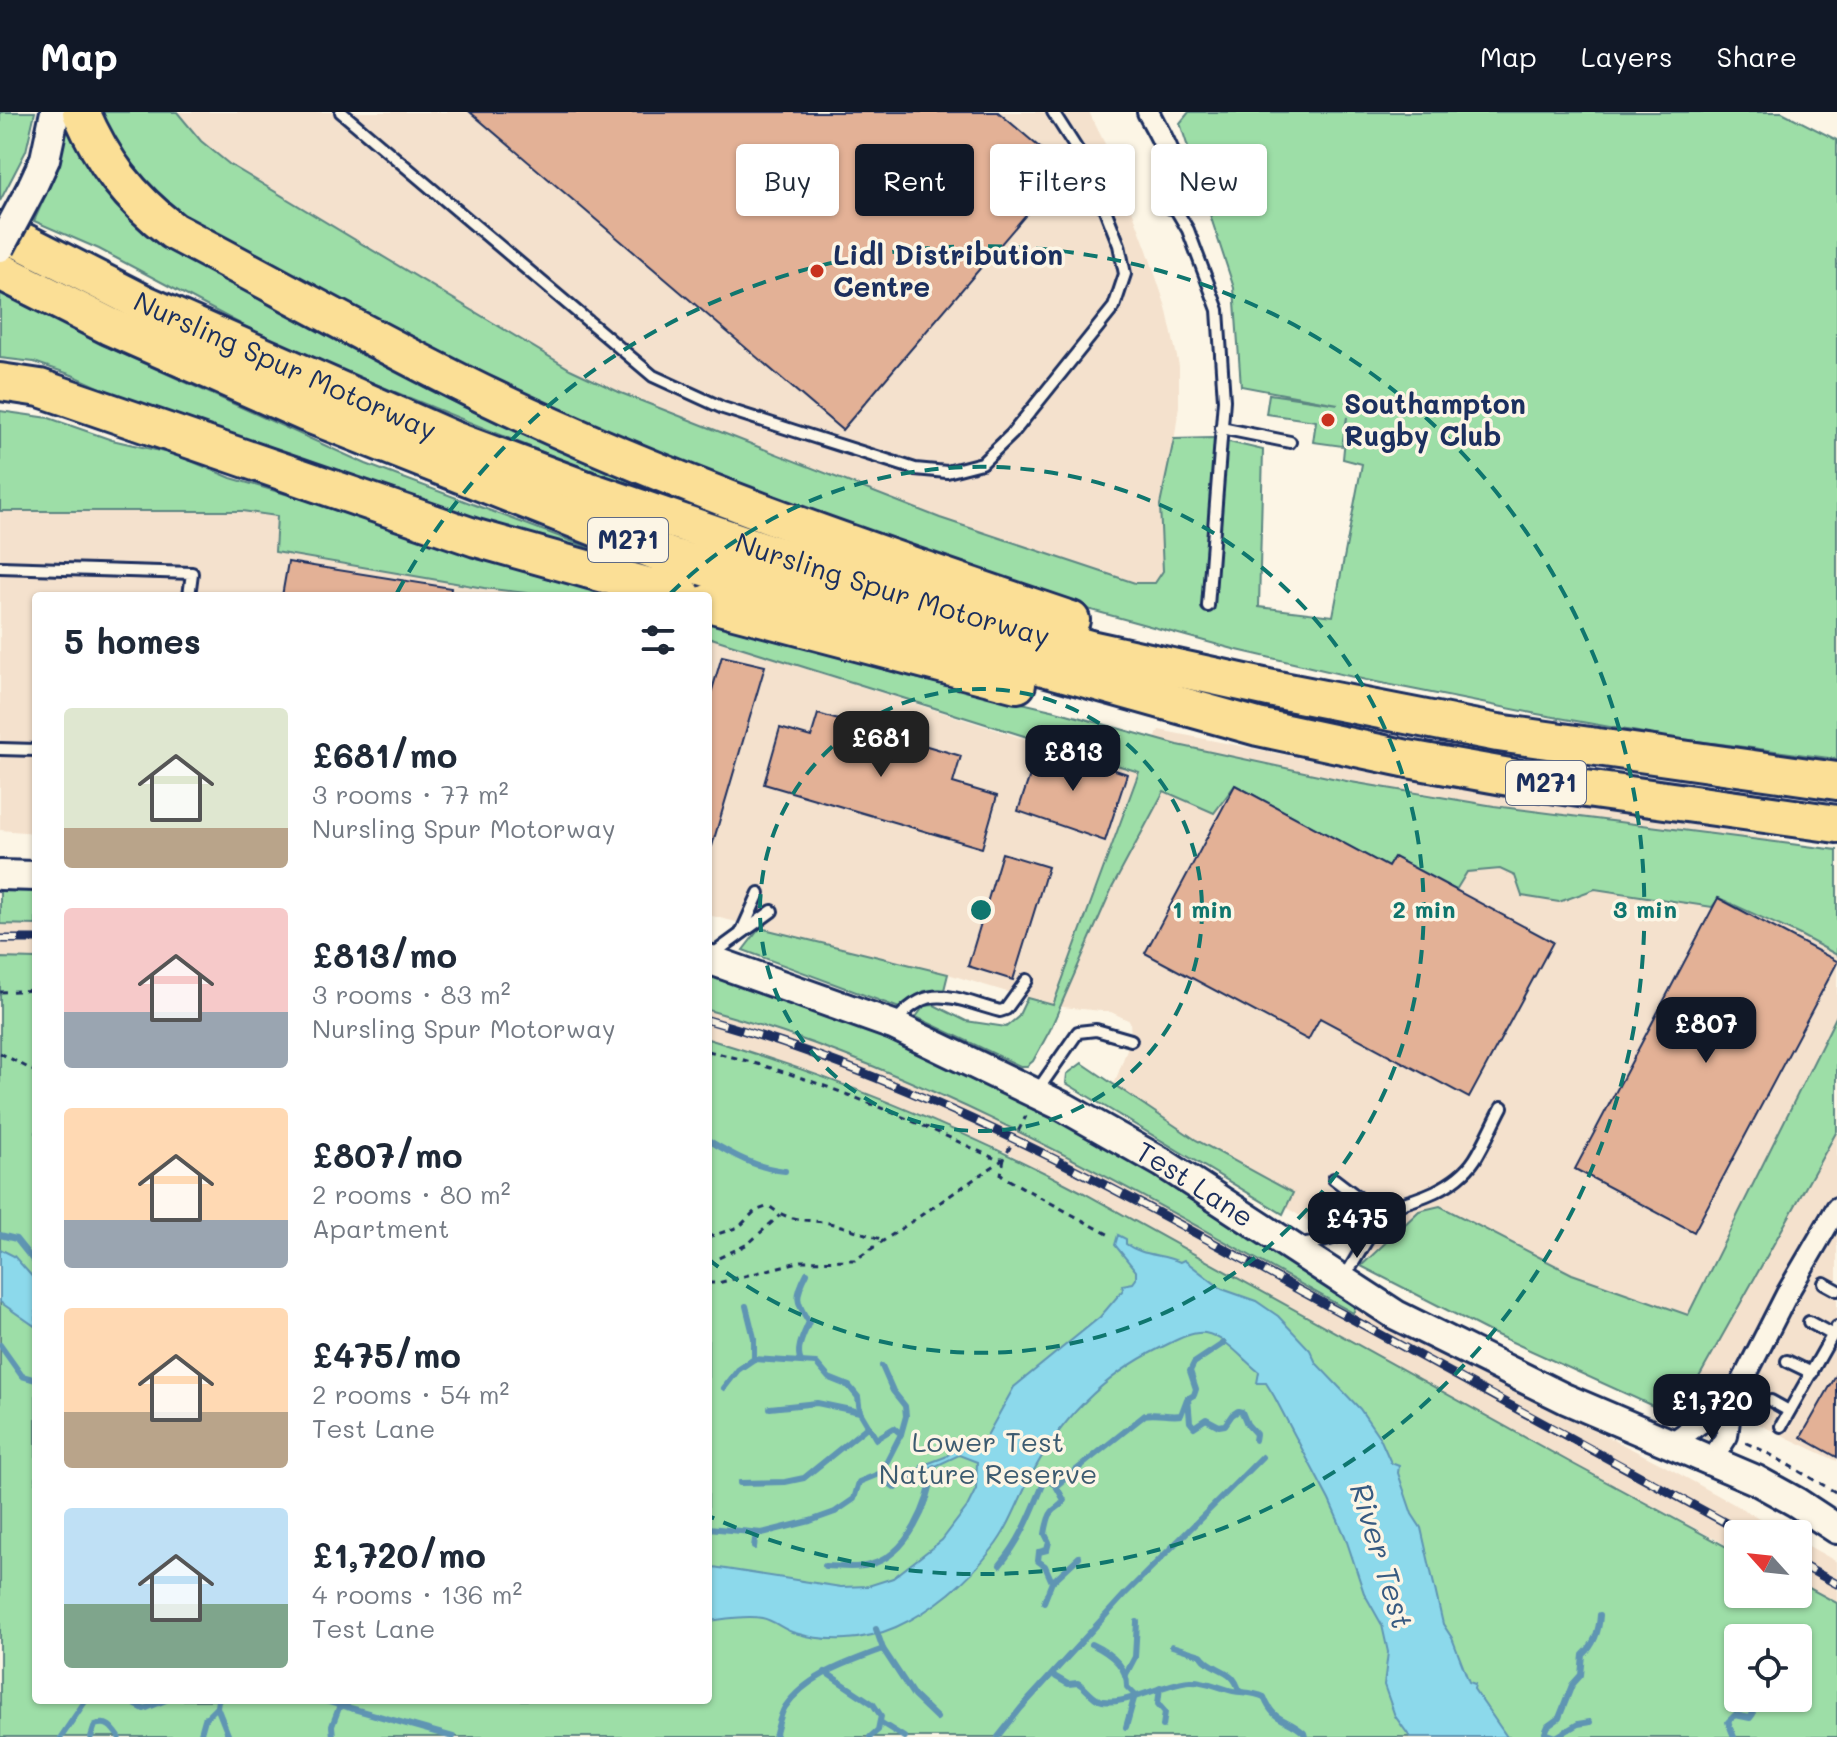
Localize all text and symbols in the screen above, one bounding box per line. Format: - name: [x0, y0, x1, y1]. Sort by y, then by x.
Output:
- text: Map: [40, 31, 118, 81]
- text: Map: [1480, 38, 1537, 74]
- text: Layers: [1581, 38, 1673, 74]
- text: Share: [1717, 38, 1797, 74]
- chip: Buy: [736, 144, 839, 216]
- chip: Rent: [855, 144, 974, 216]
- chip: Filters: [990, 144, 1135, 216]
- chip: New: [1151, 144, 1267, 216]
- place label: Lidl Distribution Centre: [833, 236, 1063, 304]
- marker: Lidl Distribution Centre: [808, 262, 826, 280]
- street label: Nursling Spur Motorway: [128, 282, 443, 447]
- place label: Southampton Rugby Club: [1344, 385, 1526, 454]
- marker: Southampton Rugby Club: [1319, 411, 1337, 429]
- road number: M271: [588, 518, 668, 562]
- street label: Nursling Spur Motorway: [731, 523, 1054, 654]
- text: 5 homes: [64, 618, 201, 663]
- icon: filters: [636, 618, 680, 662]
- pin: £681: [834, 711, 928, 779]
- text: £681: [851, 720, 911, 754]
- pin: £813: [1026, 725, 1120, 793]
- text: £681/mo: [312, 732, 457, 777]
- text: £813: [1043, 734, 1103, 768]
- icon: home: [128, 740, 224, 836]
- road number: M271: [1506, 761, 1586, 805]
- text: 3 rooms · 77 m²: [312, 777, 509, 811]
- text: Nursling Spur Motorway: [312, 811, 616, 845]
- text: 1 min: [1172, 893, 1232, 924]
- text: 2 min: [1393, 893, 1456, 924]
- text: 3 min: [1613, 893, 1677, 924]
- centre of rings: [967, 896, 995, 924]
- text: £813/mo: [312, 932, 457, 977]
- icon: home: [128, 940, 224, 1036]
- text: 3 rooms · 83 m²: [312, 977, 511, 1011]
- pin: £807: [1659, 997, 1753, 1065]
- text: £807: [1674, 1006, 1738, 1040]
- text: Nursling Spur Motorway: [312, 1011, 616, 1045]
- text: £807/mo: [312, 1132, 463, 1177]
- street label: Test Lane: [1130, 1133, 1261, 1234]
- icon: home: [128, 1140, 224, 1236]
- text: 2 rooms · 80 m²: [312, 1177, 511, 1211]
- pin: £475: [1310, 1192, 1404, 1260]
- text: £475: [1326, 1201, 1388, 1235]
- text: Apartment: [312, 1211, 449, 1245]
- text: £475/mo: [312, 1332, 461, 1377]
- icon: home: [128, 1340, 224, 1436]
- pin: £1,720: [1647, 1374, 1777, 1442]
- text: 2 rooms · 54 m²: [312, 1377, 509, 1411]
- text: £1,720: [1671, 1383, 1753, 1417]
- text: Test Lane: [312, 1411, 435, 1445]
- park label: Lower Test Nature Reserve: [879, 1423, 1097, 1491]
- water label: River Test: [1342, 1478, 1424, 1633]
- north arrow: [1724, 1520, 1812, 1608]
- map controls: [1724, 1520, 1812, 1712]
- text: £1,720/mo: [312, 1532, 486, 1577]
- icon: home: [128, 1540, 224, 1636]
- text: 4 rooms · 136 m²: [312, 1577, 522, 1611]
- text: Test Lane: [312, 1611, 435, 1645]
- button: locate: [1724, 1624, 1812, 1712]

